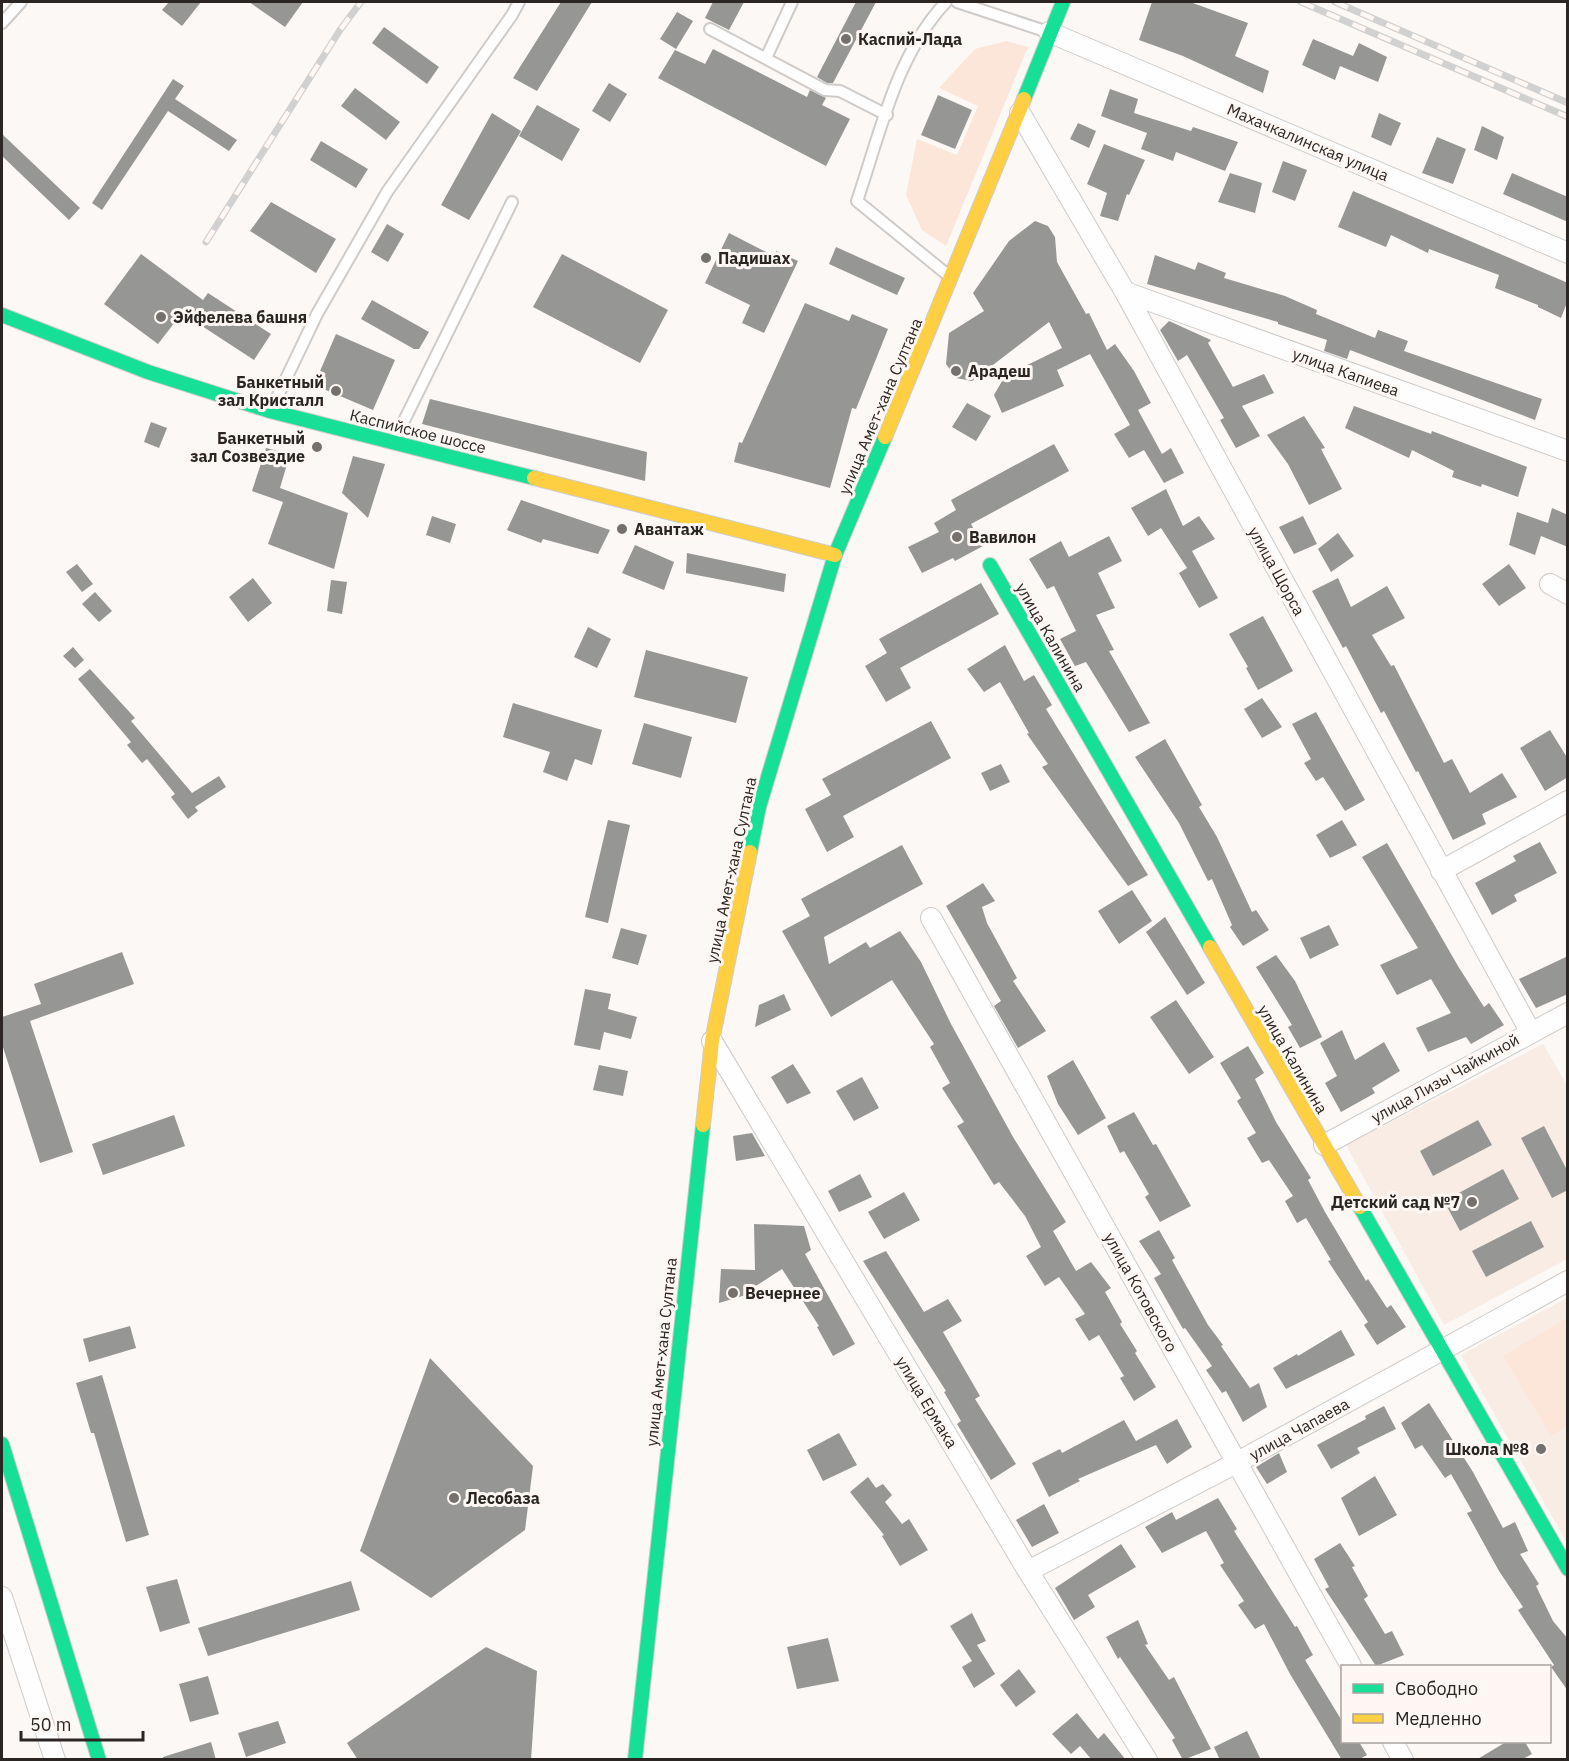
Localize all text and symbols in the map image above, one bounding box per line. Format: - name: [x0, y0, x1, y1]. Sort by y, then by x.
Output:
- place label: Каспий-Лада: [858, 29, 962, 49]
- marker: Каспий-Лада: [839, 32, 853, 46]
- street label: Махачкалинская улица: [1224, 99, 1392, 185]
- place label: Падишах: [718, 248, 790, 268]
- marker: Падишах: [699, 251, 713, 265]
- place label: Эйфелева башня: [173, 307, 307, 327]
- marker: Эйфелева башня: [154, 310, 168, 324]
- street label: улица Амет-хана Султана: [834, 314, 926, 497]
- street label: улица Капиева: [1290, 343, 1402, 401]
- place label: Арадеш: [968, 361, 1031, 381]
- marker: Арадеш: [949, 364, 963, 378]
- place label: Банкетный зал Кристалл: [218, 372, 324, 410]
- marker: Банкетный зал Кристалл: [329, 384, 343, 398]
- street label: Каспийское шоссе: [348, 404, 488, 458]
- place label: Банкетный зал Созвездие: [190, 428, 305, 466]
- marker: Банкетный зал Созвездие: [310, 440, 324, 454]
- place label: Авантаж: [634, 519, 704, 539]
- marker: Авантаж: [615, 522, 629, 536]
- street label: улица Щорса: [1244, 523, 1310, 619]
- place label: Вавилон: [969, 527, 1036, 547]
- marker: Вавилон: [950, 530, 964, 544]
- street label: улица Калинина: [1012, 579, 1091, 695]
- street label: улица Амет-хана Султана: [701, 775, 761, 965]
- street label: улица Калинина: [1254, 1001, 1333, 1117]
- street label: улица Лизы Чайкиной: [1368, 1029, 1522, 1127]
- place label: Детский сад №7: [1331, 1192, 1460, 1212]
- marker: Детский сад №7: [1465, 1195, 1479, 1209]
- street label: улица Котовского: [1100, 1229, 1182, 1355]
- street label: улица Амет-хана Султана: [641, 1256, 681, 1447]
- place label: Вечернее: [745, 1283, 820, 1303]
- marker: Вечернее: [726, 1286, 740, 1300]
- street label: улица Ермака: [892, 1352, 962, 1452]
- street label: улица Чапаева: [1246, 1393, 1353, 1465]
- place label: Школа №8: [1445, 1439, 1529, 1459]
- marker: Школа №8: [1534, 1442, 1548, 1456]
- place label: Лесобаза: [466, 1488, 540, 1508]
- marker: Лесобаза: [447, 1491, 461, 1505]
- legend: [1341, 1665, 1551, 1743]
- text: Свободно: [1395, 1677, 1478, 1700]
- scale bar: [21, 1704, 142, 1742]
- text: Медленно: [1395, 1707, 1482, 1730]
- text: 50 m: [30, 1713, 72, 1736]

